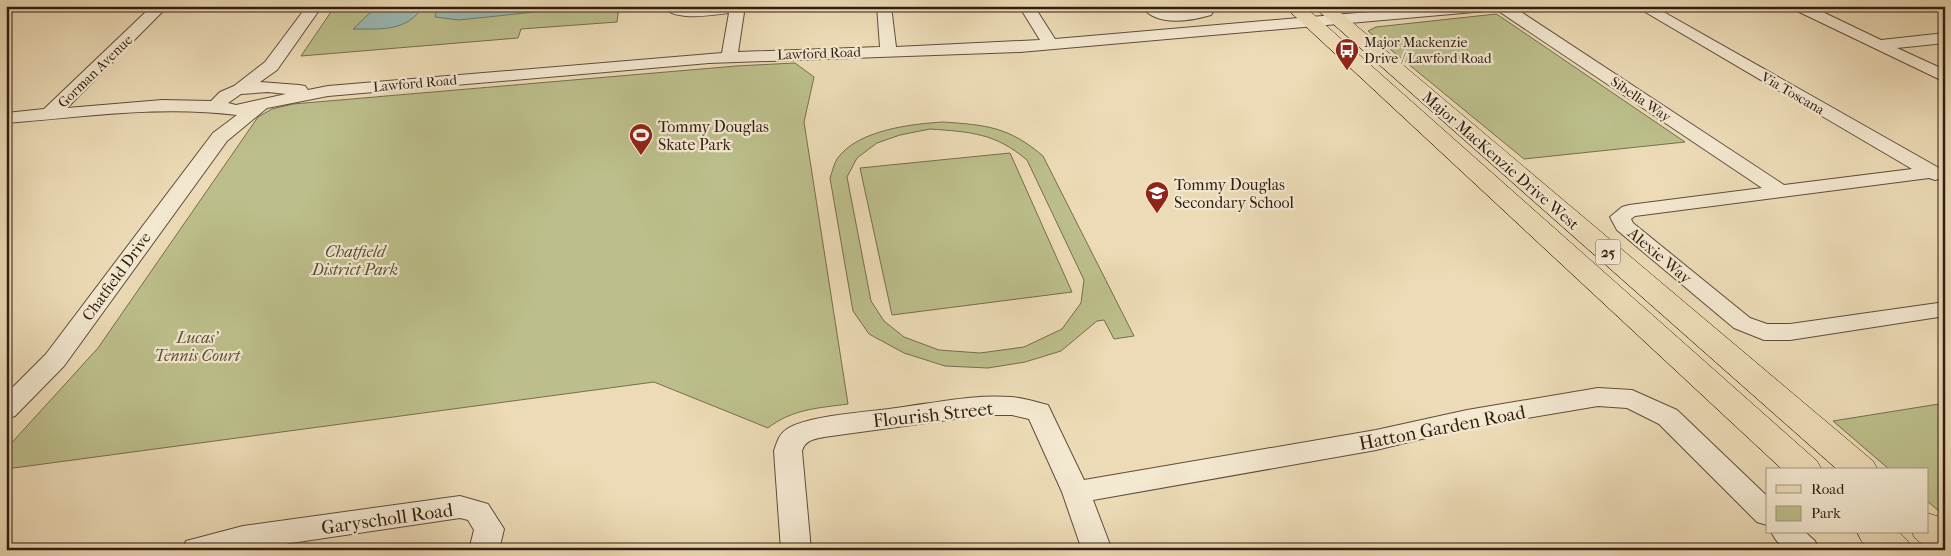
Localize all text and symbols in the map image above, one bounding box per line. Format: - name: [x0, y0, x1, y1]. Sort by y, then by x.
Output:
- street label: Gorman Avenue: [54, 31, 136, 111]
- place label: Major Mackenzie Drive / Lawford Road: [1364, 34, 1492, 67]
- bus stop icon: Major Mackenzie Drive / Lawford Road: [1334, 37, 1360, 71]
- street label: Lawford Road: [777, 44, 862, 63]
- street label: Via Toscana: [1757, 68, 1828, 119]
- street label: Lawford Road: [372, 71, 458, 96]
- street label: Sibella Way: [1607, 73, 1675, 126]
- street label: Major MacKenzie Drive West: [1418, 87, 1583, 234]
- place label: Tommy Douglas Skate Park: [658, 117, 769, 154]
- sports icon: Tommy Douglas Skate Park: [628, 122, 654, 156]
- place label: Tommy Douglas Secondary School: [1174, 175, 1295, 212]
- school or university icon: Tommy Douglas Secondary School: [1144, 180, 1170, 214]
- street label: Alexie Way: [1623, 223, 1696, 288]
- street label: Chatfield Drive: [78, 228, 155, 324]
- road number: 25: [1596, 240, 1620, 264]
- park label: Chatfield District Park: [311, 242, 398, 279]
- park label: Lucas' Tennis Court: [154, 328, 241, 365]
- street label: Flourish Street: [872, 398, 995, 432]
- street label: Hatton Garden Road: [1357, 401, 1528, 455]
- legend: [1766, 468, 1928, 534]
- text: Road: [1811, 480, 1845, 498]
- street label: Garyscholl Road: [320, 499, 455, 539]
- text: Park: [1811, 504, 1841, 522]

